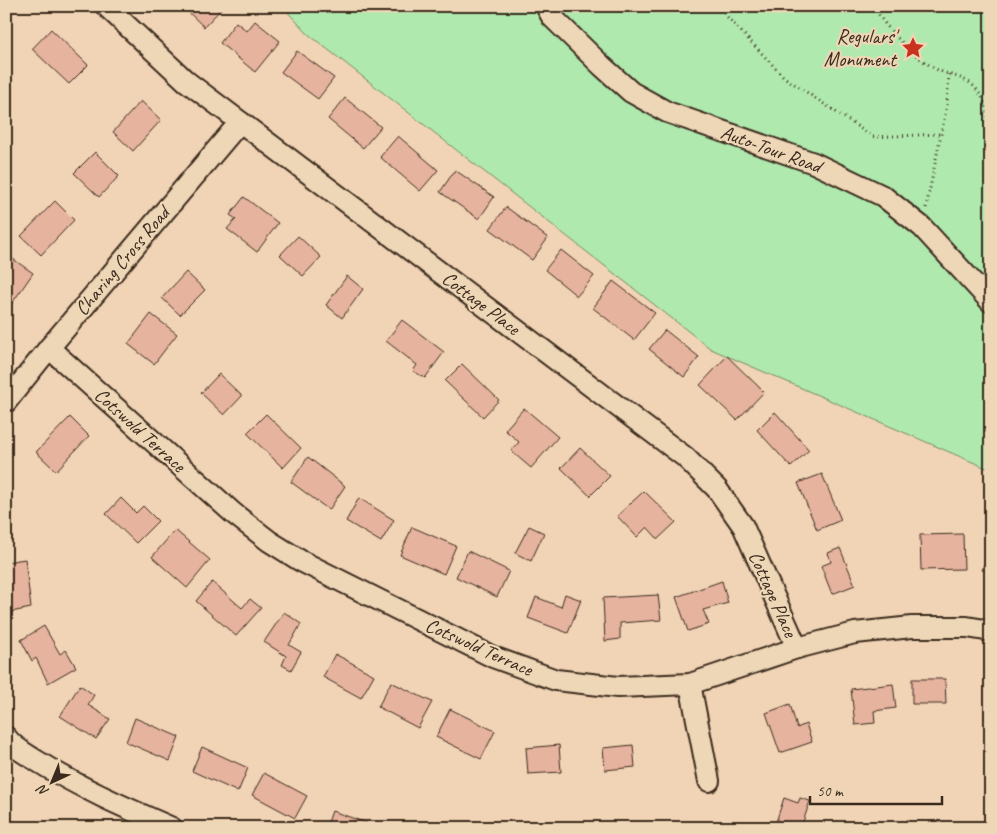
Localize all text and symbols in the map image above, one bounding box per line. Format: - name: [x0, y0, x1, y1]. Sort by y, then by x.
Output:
- place label: Regulars' Monument: [824, 24, 900, 72]
- place icon: Regulars' Monument: [900, 35, 926, 61]
- street label: Auto-Tour Road: [717, 119, 828, 180]
- street label: Charing Cross Road: [69, 199, 177, 321]
- street label: Cottage Place: [437, 266, 526, 341]
- street label: Cotswold Terrace: [89, 382, 192, 479]
- street label: Cottage Place: [743, 547, 804, 642]
- street label: Cotswold Terrace: [422, 612, 538, 682]
- north arrow: [28, 756, 78, 806]
- scale bar: [810, 774, 942, 806]
- text: N: [33, 780, 52, 800]
- text: 50 m: [817, 782, 844, 801]

